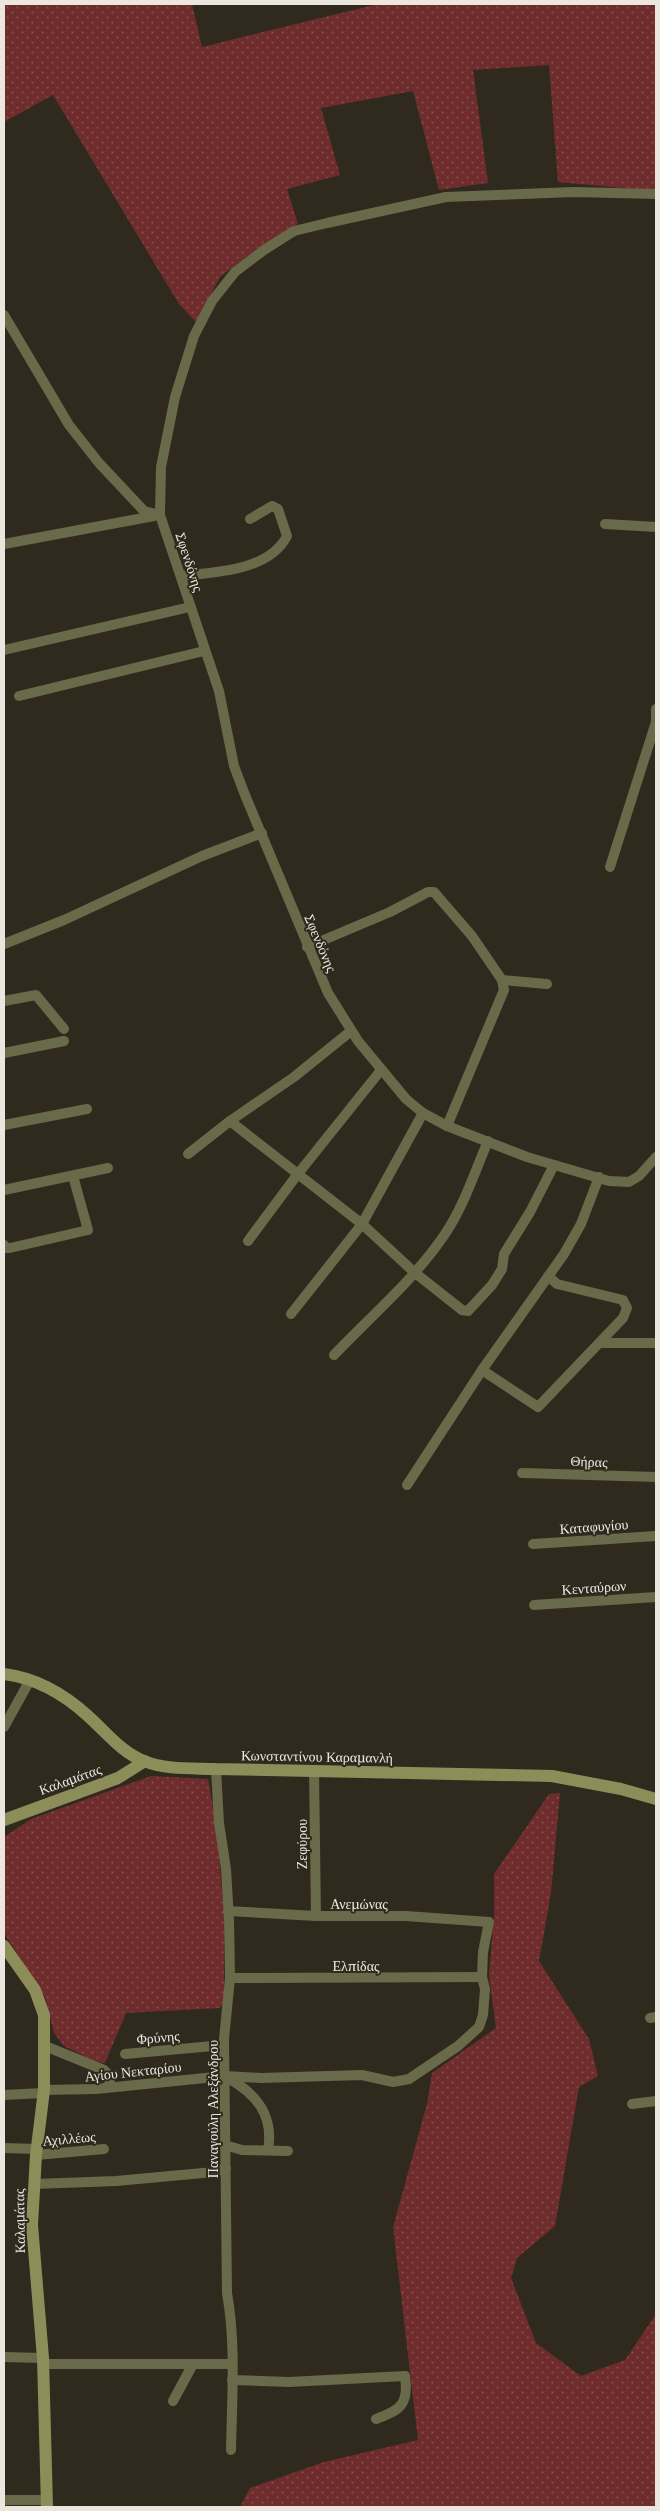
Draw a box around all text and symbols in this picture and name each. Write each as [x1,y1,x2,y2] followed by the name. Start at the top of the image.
[172,530,209,594] street label: Σφενδόνης
[300,911,342,975] street label: Σφενδόνης
[570,1451,608,1471] street label: Θήρας
[559,1514,629,1538] street label: Καταφυγίου
[561,1575,627,1599] street label: Κενταύρων
[241,1745,393,1767] street label: Κωνσταντίνου Καραμανλή
[36,1759,104,1799] street label: Καλαμάτας
[292,1819,311,1869] street label: Ζεφύρου
[330,1894,388,1913] street label: Ανεμώνας
[332,1956,380,1975] street label: Ελπίδας
[136,2026,181,2048] street label: Φρύνης
[203,2040,222,2178] street label: Παναγούλη Αλεξάνδρου
[84,2056,182,2086] street label: Αγίου Νεκταρίου
[42,2126,97,2150] street label: Αχιλλέως
[9,2188,29,2254] street label: Καλαμάτας

